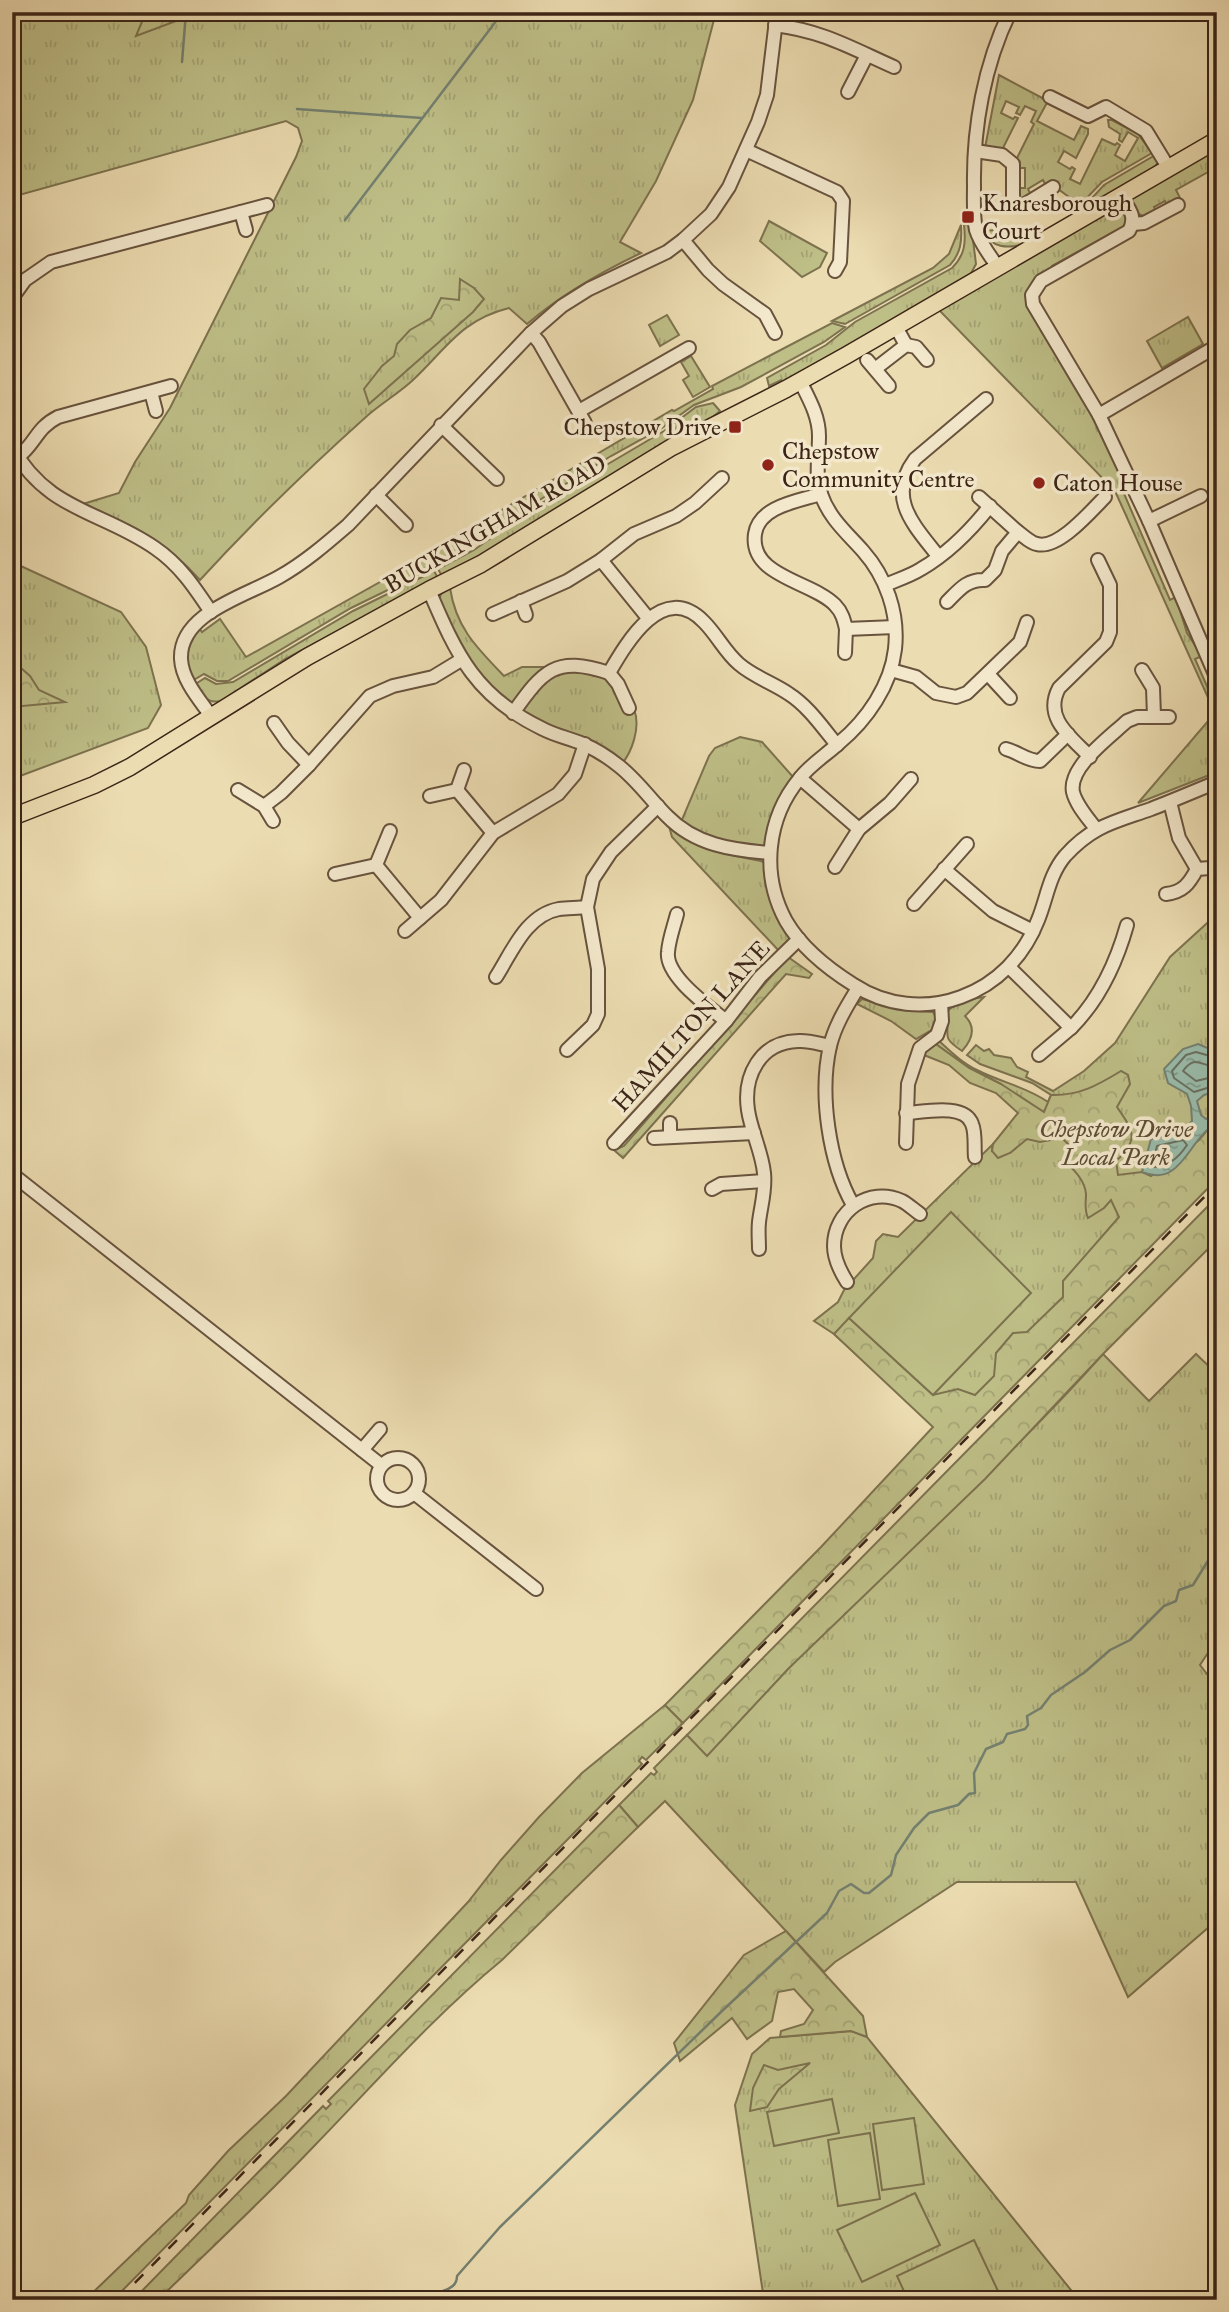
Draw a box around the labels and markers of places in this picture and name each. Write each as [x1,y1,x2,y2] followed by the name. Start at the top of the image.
[982,188,1132,246] place label: Knaresborough Court
[960,209,976,225] marker: Knaresborough Court
[564,412,721,442] place label: Chepstow Drive
[727,419,743,435] marker: Chepstow Drive
[782,436,974,494] place label: Chepstow Community Centre
[760,457,776,473] marker: Chepstow Community Centre
[1053,468,1183,498] place label: Caton House
[1031,475,1047,491] marker: Caton House

